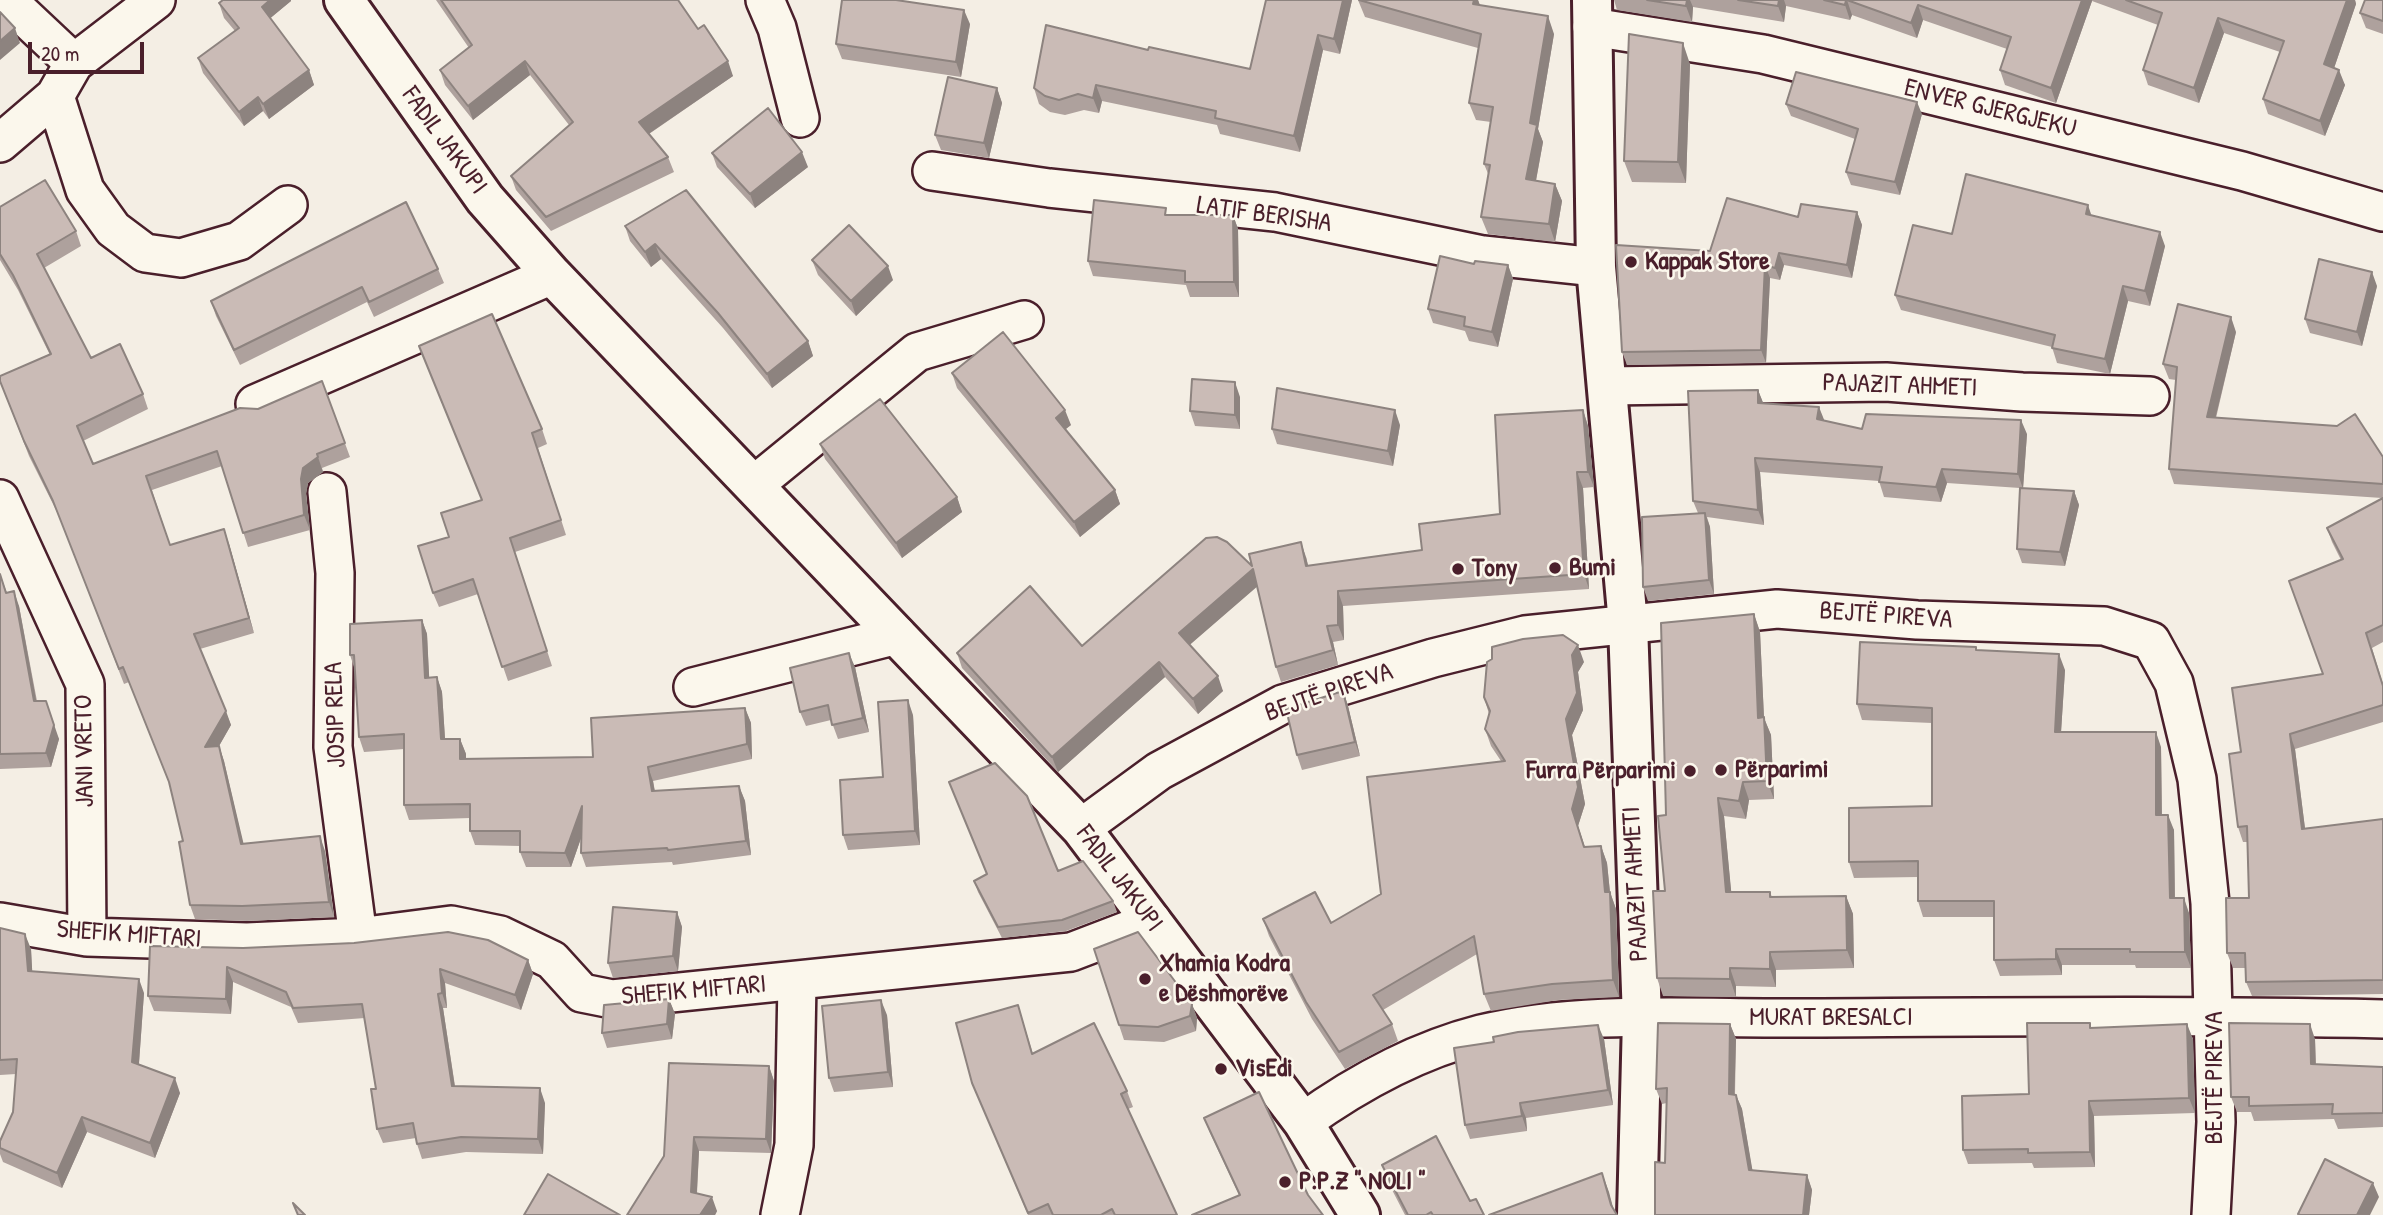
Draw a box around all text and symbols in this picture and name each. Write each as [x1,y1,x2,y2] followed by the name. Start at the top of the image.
[32,28,147,72] scale bar
[41,39,79,68] text: 20 m
[1901,73,2079,145] street label: ENVER GJERGJEKU
[395,81,493,201] street label: FADIL JAKUPI
[1195,190,1333,240] street label: LATIF BERISHA
[1645,246,1770,278] place label: Kappak Store
[1623,254,1639,270] marker: Kappak Store
[1822,368,1978,404] street label: PAJAZIT AHMETI
[1569,552,1616,584] place label: Bumi
[1472,553,1517,585] place label: Tony
[1547,560,1563,576] marker: Bumi
[1450,561,1466,577] marker: Tony
[1819,596,1953,636] street label: BEJTË PIREVA
[1261,657,1397,729] street label: BEJTË PIREVA
[319,661,353,769] street label: JOSIP RELA
[68,694,102,808] street label: JANI VRETO
[1735,754,1829,786] place label: Përparimi
[1526,755,1676,787] place label: Furra Përparimi
[1713,762,1729,778] marker: Përparimi
[1682,763,1698,779] marker: Furra Përparimi
[1616,806,1656,962] street label: PAJAZIT AHMETI
[1069,820,1169,938] street label: FADIL JAKUPI
[56,914,202,956] street label: SHEFIK MIFTARI
[1159,948,1290,1010] place label: Xhamia Kodra e Dëshmorëve
[620,969,768,1013] street label: SHEFIK MIFTARI
[1137,971,1153,987] marker: Xhamia Kodra e Dëshmorëve
[1749,1002,1913,1034] street label: MURAT BRESALCI
[2199,1011,2231,1145] street label: BEJTË PIREVA
[1235,1053,1293,1085] place label: VisEdi
[1213,1061,1229,1077] marker: VisEdi
[1299,1166,1426,1198] place label: P.P.Z " NOLI "
[1277,1174,1293,1190] marker: P.P.Z " NOLI "

